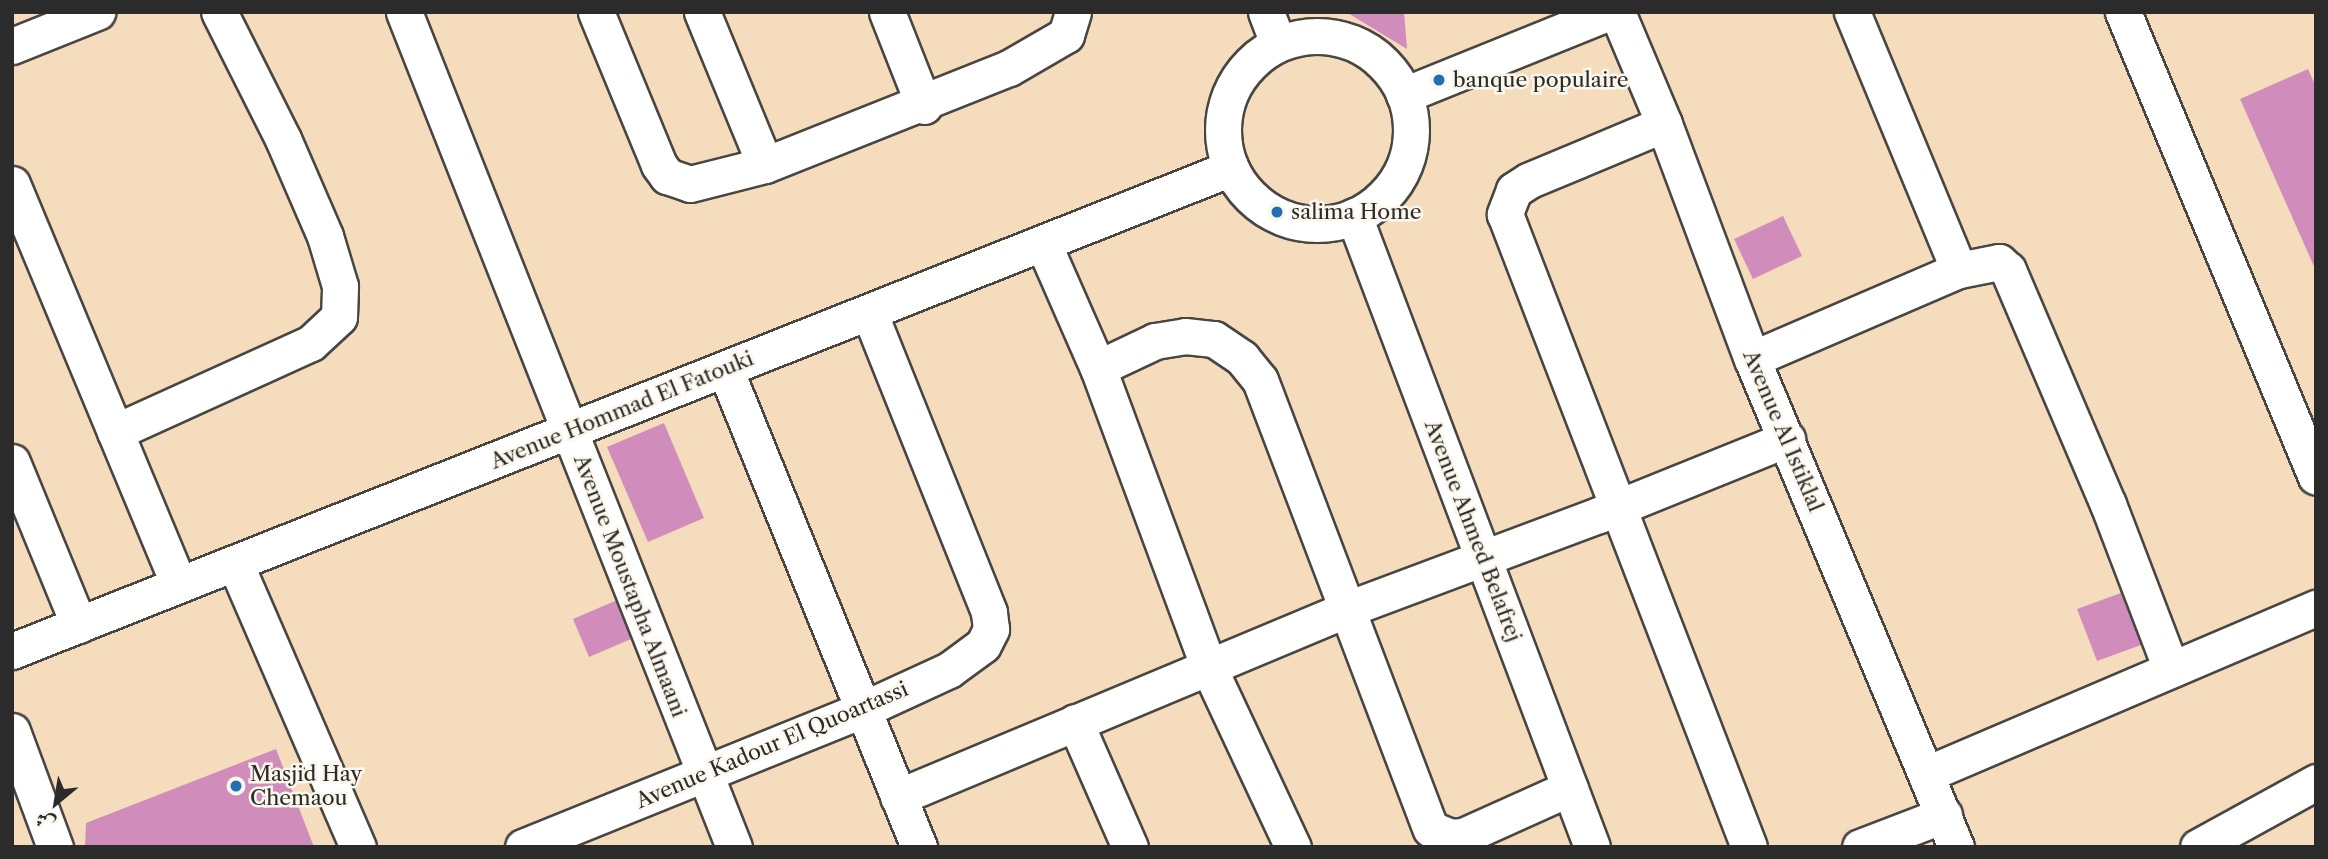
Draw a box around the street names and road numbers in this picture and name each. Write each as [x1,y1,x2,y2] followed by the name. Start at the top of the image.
[487,346,757,474] street label: Avenue Hommad El Fatouki
[1737,346,1829,516] street label: Avenue Al Istiklal
[1419,416,1527,646] street label: Avenue Ahmed Belafrej
[568,451,692,721] street label: Avenue Moustapha Almaani
[632,676,912,814] street label: Avenue Kadour El Quoartassi

